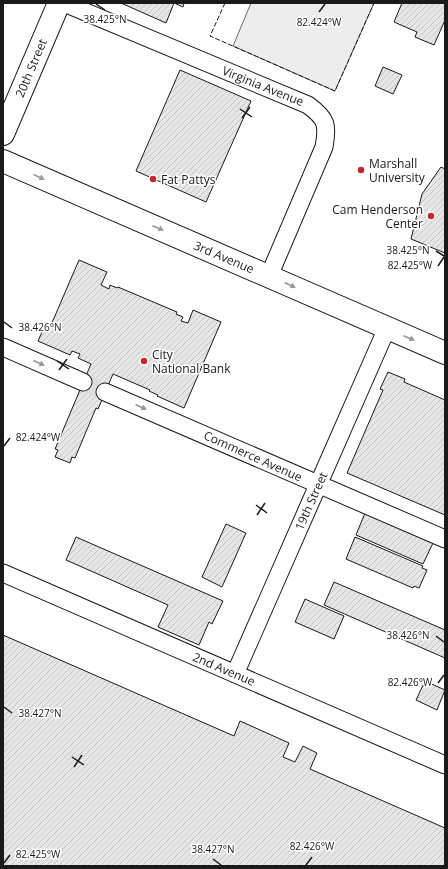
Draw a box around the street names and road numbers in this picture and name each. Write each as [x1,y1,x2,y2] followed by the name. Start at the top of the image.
[11,36,51,100] street label: 20th Street
[220,62,307,110] street label: Virginia Avenue
[191,237,257,277] street label: 3rd Avenue
[201,427,305,485] street label: Commerce Avenue
[291,469,331,533] street label: 19th Street
[190,648,258,690] street label: 2nd Avenue

